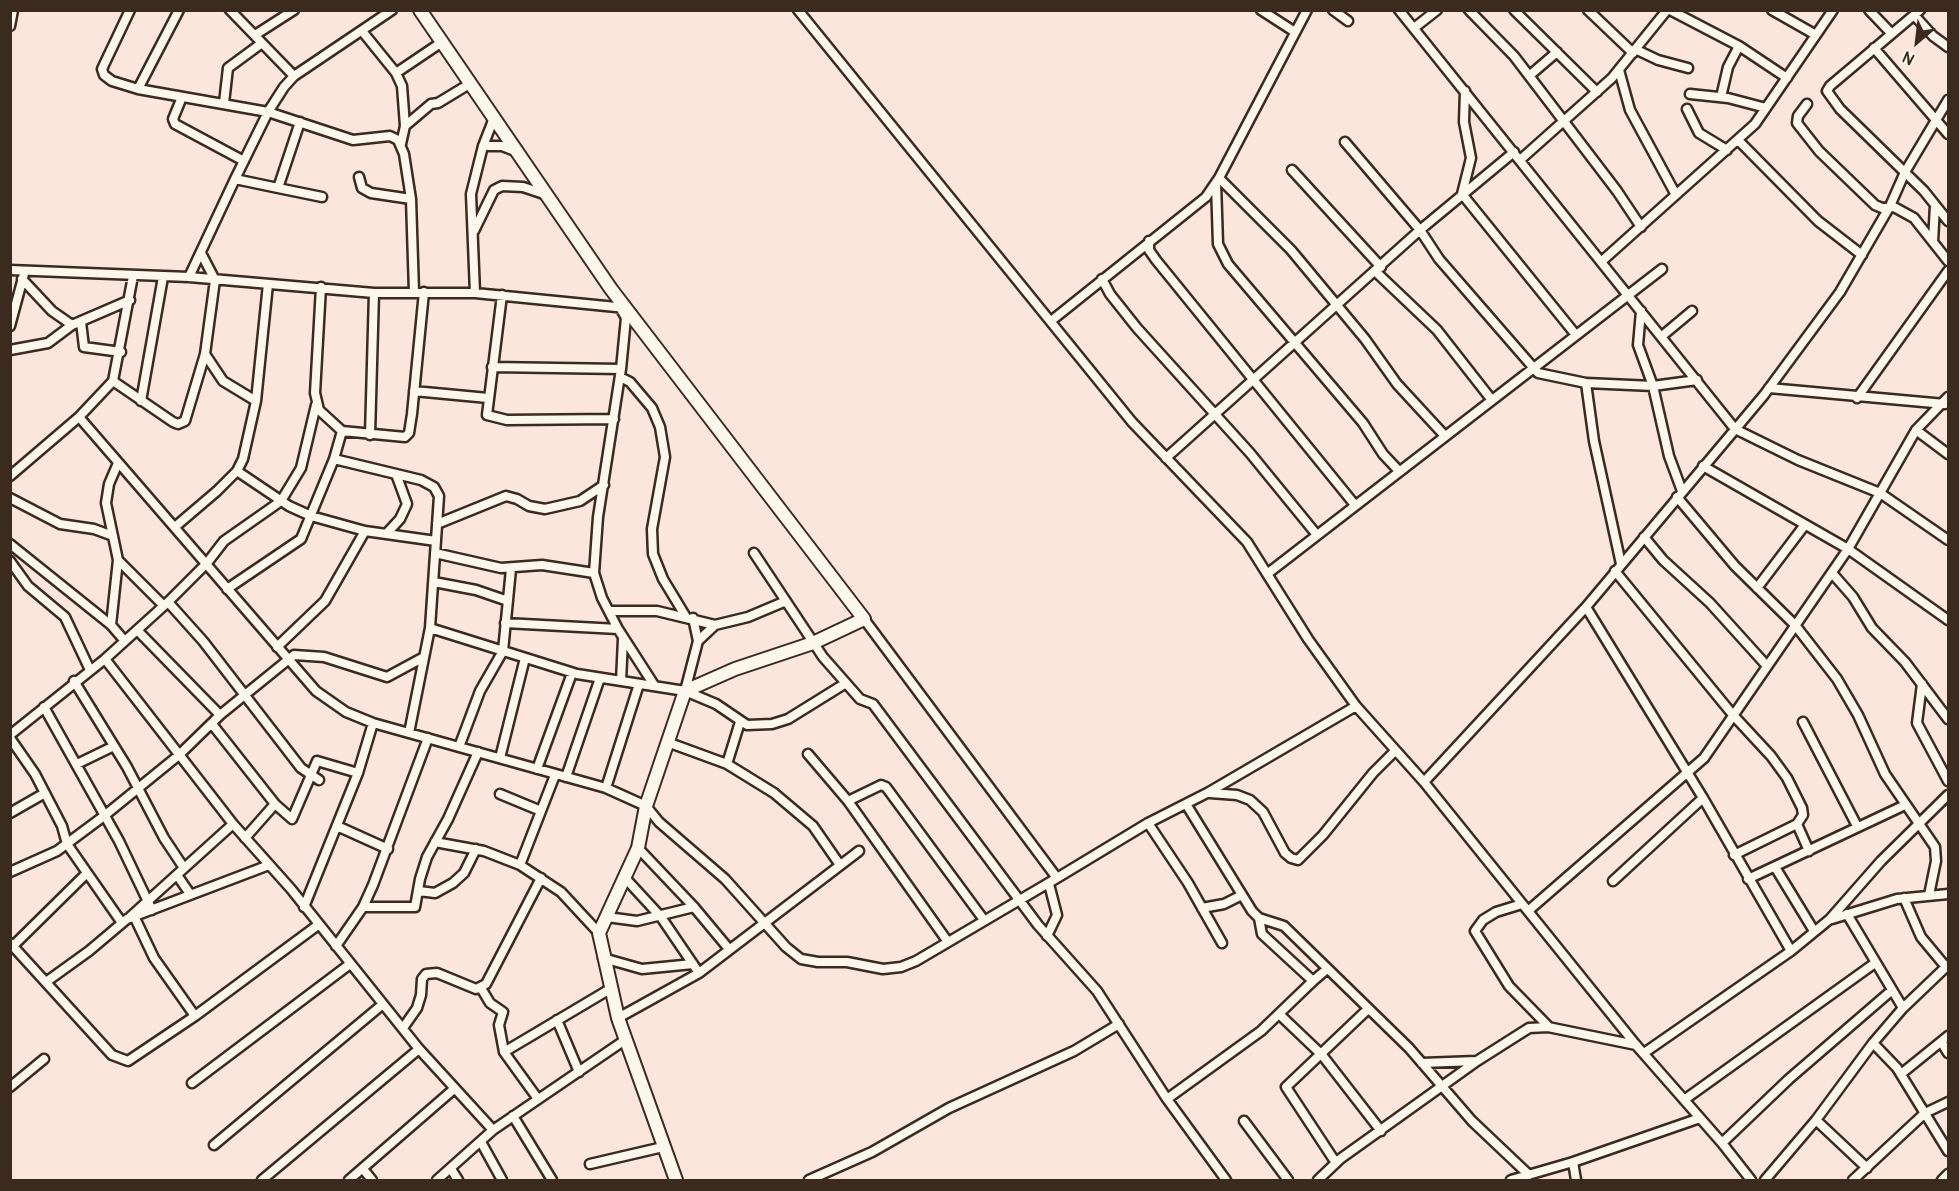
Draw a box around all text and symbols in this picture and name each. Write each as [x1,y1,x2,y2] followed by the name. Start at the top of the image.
[1887,12,1947,72] north arrow
[1899,47,1918,69] text: N

